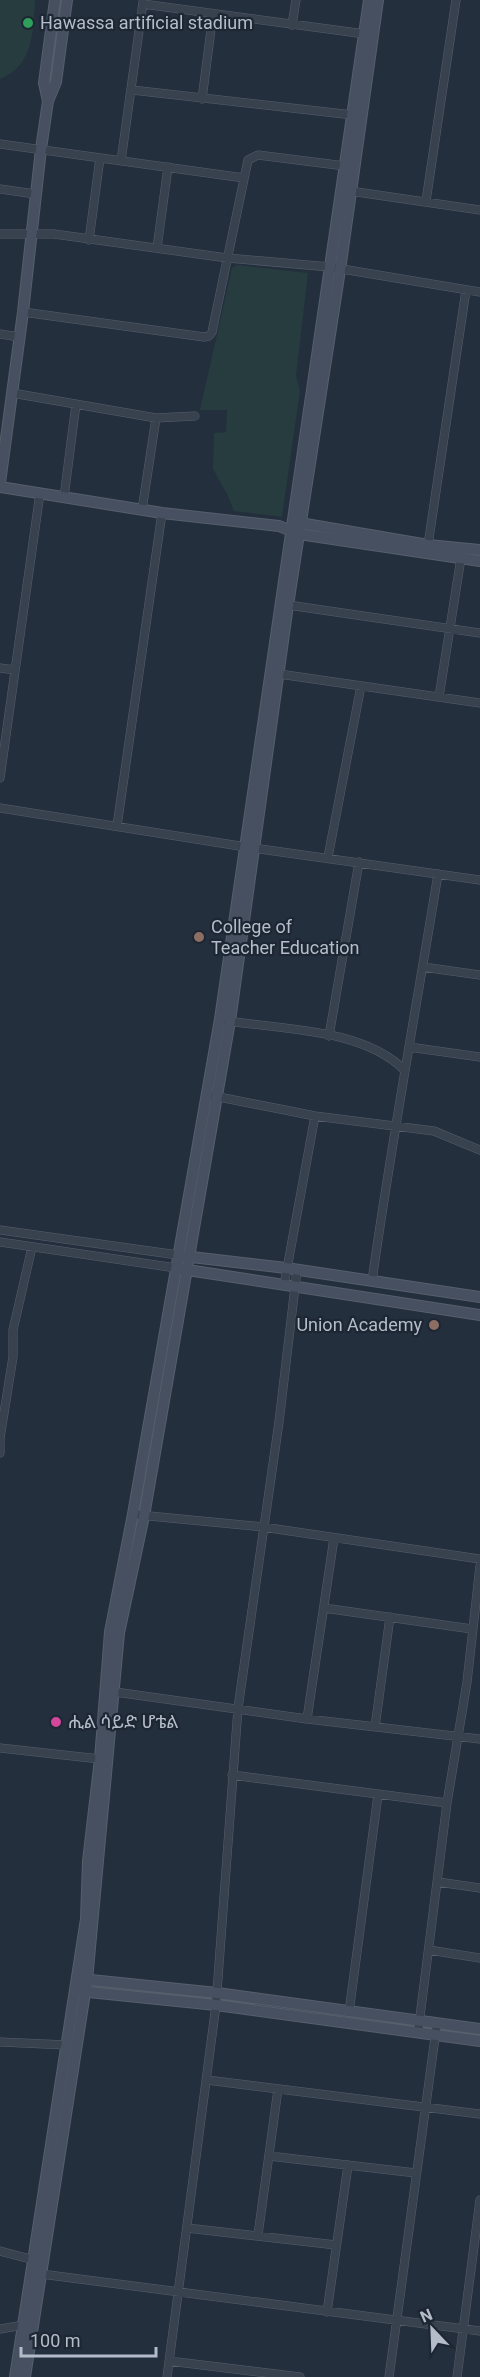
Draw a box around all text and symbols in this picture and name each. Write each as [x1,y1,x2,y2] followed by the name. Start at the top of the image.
[40,12,253,33] place label: Hawassa artificial stadium
[21,16,35,30] marker: Hawassa artificial stadium
[211,916,359,958] place label: College of Teacher Education
[192,930,206,944] marker: College of Teacher Education
[296,1314,422,1335] place label: Union Academy
[427,1318,441,1332] marker: Union Academy
[68,1711,179,1732] place label: ሒል ሳይድ ሆቴል
[49,1715,63,1729] marker: ሒል ሳይድ ሆቴል
[402,2299,462,2359] north arrow
[417,2305,435,2327] text: N
[21,2320,156,2358] scale bar
[30,2330,81,2351] text: 100 m

